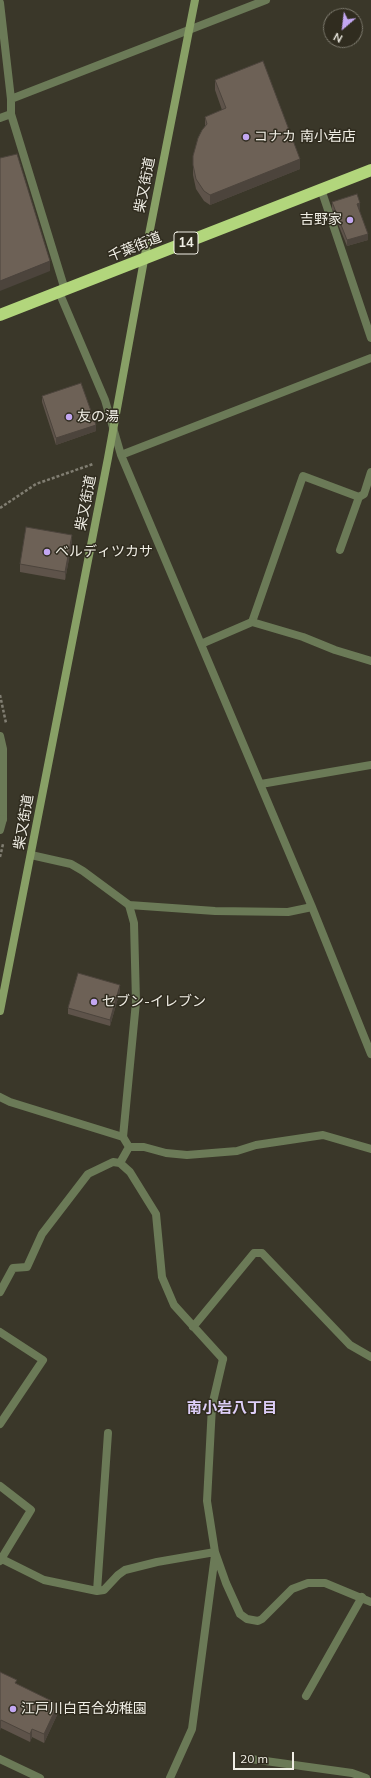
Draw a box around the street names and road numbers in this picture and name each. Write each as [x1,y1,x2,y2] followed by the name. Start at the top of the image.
[131,156,159,214] street label: 柴又街道
[106,229,164,265] street label: 千葉街道
[174,232,198,254] road number: 14
[72,474,100,532] street label: 柴又街道
[11,793,37,851] street label: 柴又街道

